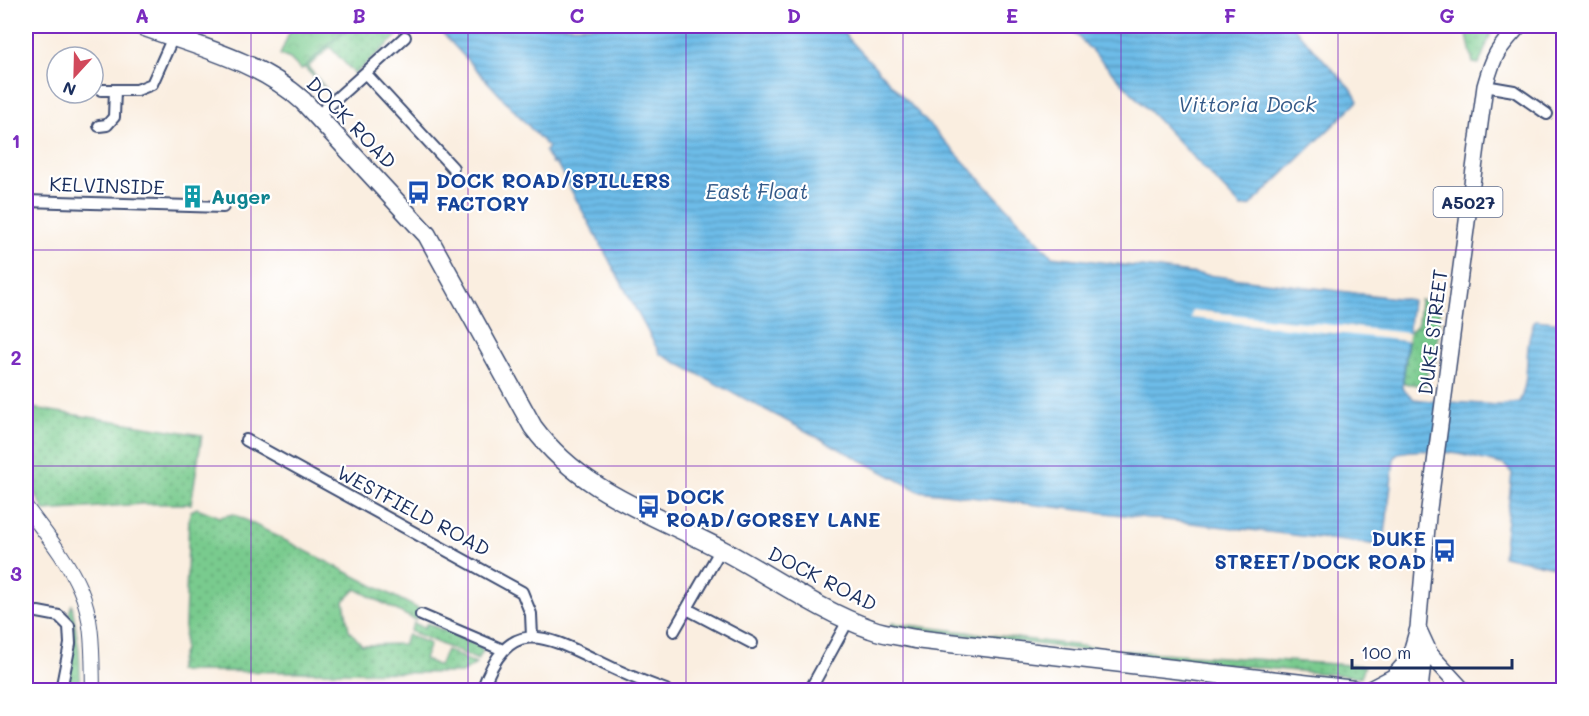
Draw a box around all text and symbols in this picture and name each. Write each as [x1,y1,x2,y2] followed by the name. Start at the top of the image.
[135,2,149,28] text: A
[352,2,366,28] text: B
[570,2,585,28] text: C
[787,2,801,28] text: D
[1006,2,1018,28] text: E
[1224,2,1237,28] text: F
[1439,2,1455,28] text: G
[45,45,105,105] north arrow
[301,70,403,174] street label: DOCK ROAD
[60,77,79,101] text: N
[1178,90,1317,117] water label: Vittoria Dock
[12,127,20,153] text: 1
[436,167,671,216] place label: DOCK ROAD/SPILLERS FACTORY
[49,170,165,200] street label: KELVINSIDE
[705,177,809,204] water label: East Float
[405,179,431,205] bus stop icon: DOCK ROAD/SPILLERS FACTORY
[180,183,206,209] building icon: Auger
[211,183,271,209] place label: Auger
[1434,187,1502,217] road number: A5027
[1411,268,1453,396] street label: DUKE STREET
[10,344,22,370] text: 2
[333,459,495,561] street label: WESTFIELD ROAD
[666,483,881,532] place label: DOCK ROAD/GORSEY LANE
[635,494,661,520] bus stop icon: DOCK ROAD/GORSEY LANE
[1215,525,1426,574] place label: DUKE STREET/DOCK ROAD
[1431,537,1457,563] bus stop icon: DUKE STREET/DOCK ROAD
[764,539,882,617] street label: DOCK ROAD
[10,560,22,586] text: 3
[1352,632,1512,670] scale bar
[1361,640,1411,664] text: 100 m

